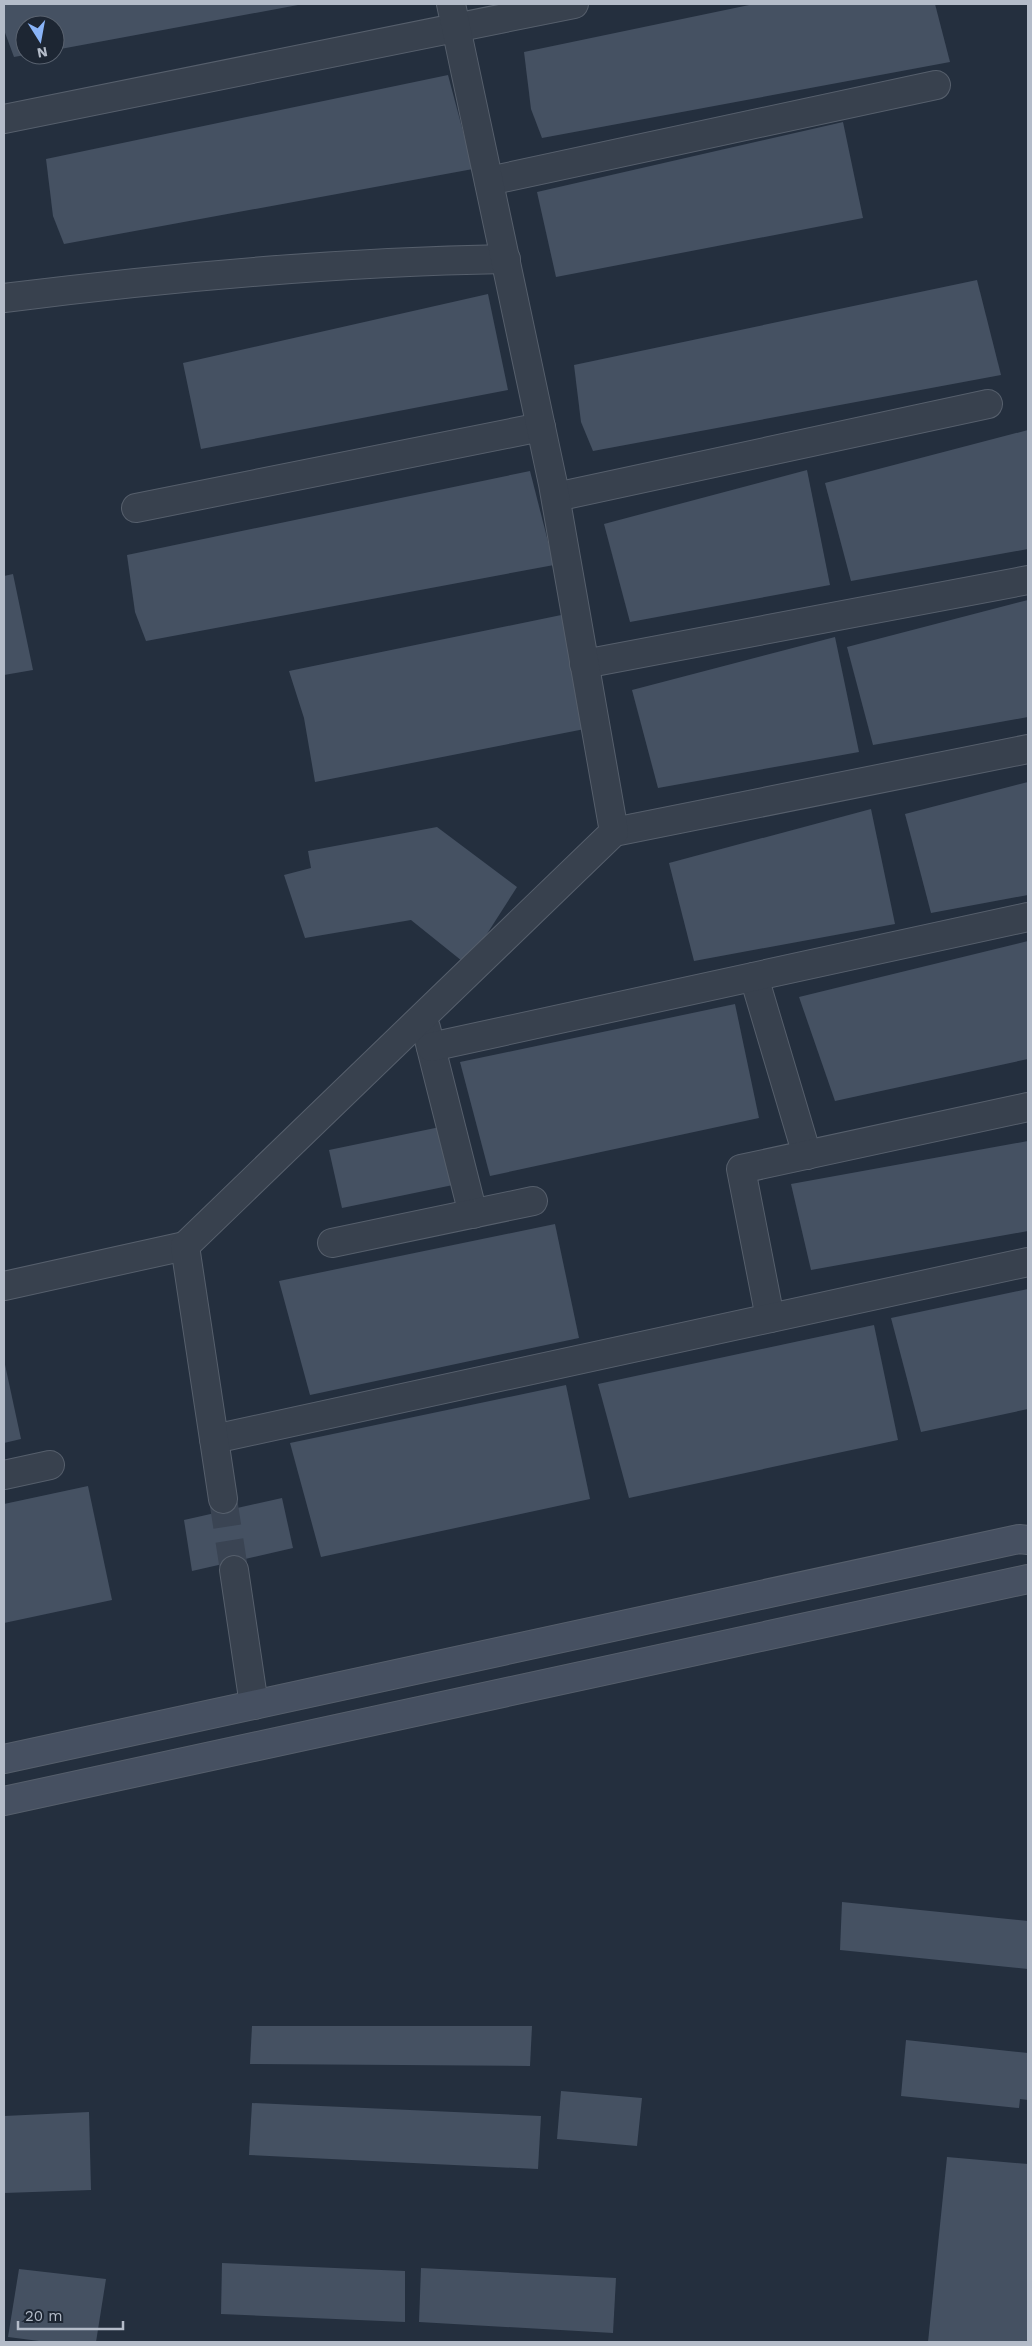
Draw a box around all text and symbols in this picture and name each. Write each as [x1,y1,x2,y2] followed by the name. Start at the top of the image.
[15,15,65,65] north arrow
[36,44,49,62] text: N
[18,2298,122,2330] scale bar
[25,2307,63,2325] text: 20 m

